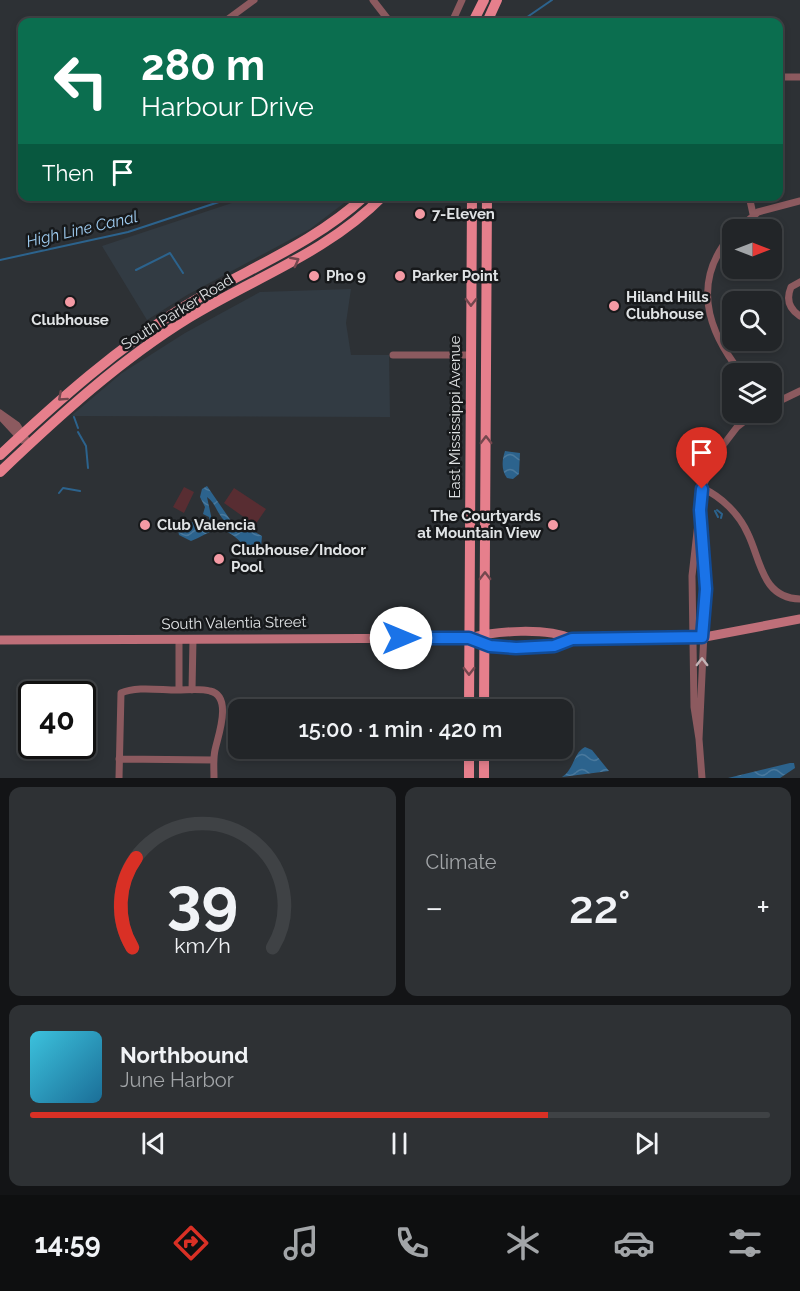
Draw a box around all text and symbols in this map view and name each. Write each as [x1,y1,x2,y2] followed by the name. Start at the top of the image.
[141,41,265,90] text: 280 m
[42,42,120,120] icon: left
[141,91,314,122] text: Harbour Drive
[106,156,139,189] icon: arrive
[42,160,94,186] text: Then
[432,205,495,223] place label: 7-Eleven
[24,207,140,251] water label: High Line Canal
[413,207,427,221] marker: 7-Eleven
[722,219,782,279] north arrow
[722,219,782,423] map controls
[289,257,300,268] one-way arrow
[326,267,366,285] place label: Pho 9
[412,267,499,285] place label: Parker Point
[307,269,321,283] marker: Pho 9
[393,269,407,283] marker: Parker Point
[118,270,236,354] street label: South Parker Road
[626,288,709,323] place label: Hiland Hills Clubhouse
[722,291,782,351] button: search
[63,295,77,309] marker: Clubhouse
[464,297,477,306] one-way arrow
[607,299,621,313] marker: Hiland Hills Clubhouse
[31,311,109,329] place label: Clubhouse
[446,335,464,499] street label: East Mississippi Avenue
[722,363,782,423] button: layers
[58,390,69,401] one-way arrow
[676,427,727,489] pin
[480,435,492,444] one-way arrow
[685,436,718,469] icon: arrive
[417,507,541,542] place label: The Courtyards at Mountain View
[157,516,256,534] place label: Club Valencia
[138,518,152,532] marker: Club Valencia
[546,518,560,532] marker: The Courtyards at Mountain View
[231,541,366,576] place label: Clubhouse/Indoor Pool
[212,552,226,566] marker: Clubhouse/Indoor Pool
[479,571,491,580] one-way arrow
[369,606,433,670] position arrow
[161,613,307,633] street label: South Valentia Street
[696,658,708,667] one-way arrow
[463,667,475,676] one-way arrow
[18,681,96,759] speed limit sign: 40
[299,716,503,742] text: 15:00 · 1 min · 420 m
[426,850,497,874] text: Climate
[166,863,238,937] text: 39
[569,881,631,934] text: 22°
[426,888,443,927] text: −
[756,888,770,927] text: +
[174,934,231,959] text: km/h
[120,1042,249,1068] text: Northbound
[120,1068,234,1092] text: June Harbor
[137,1127,170,1160] icon: previous
[383,1127,416,1160] icon: pause
[630,1127,663,1160] icon: next
[170,1222,212,1264] icon: directions
[280,1222,322,1264] icon: music
[391,1222,433,1264] icon: phone
[502,1222,544,1264] icon: climate
[613,1222,655,1264] icon: car
[724,1222,766,1264] icon: filters
[34,1228,101,1259] text: 14:59

